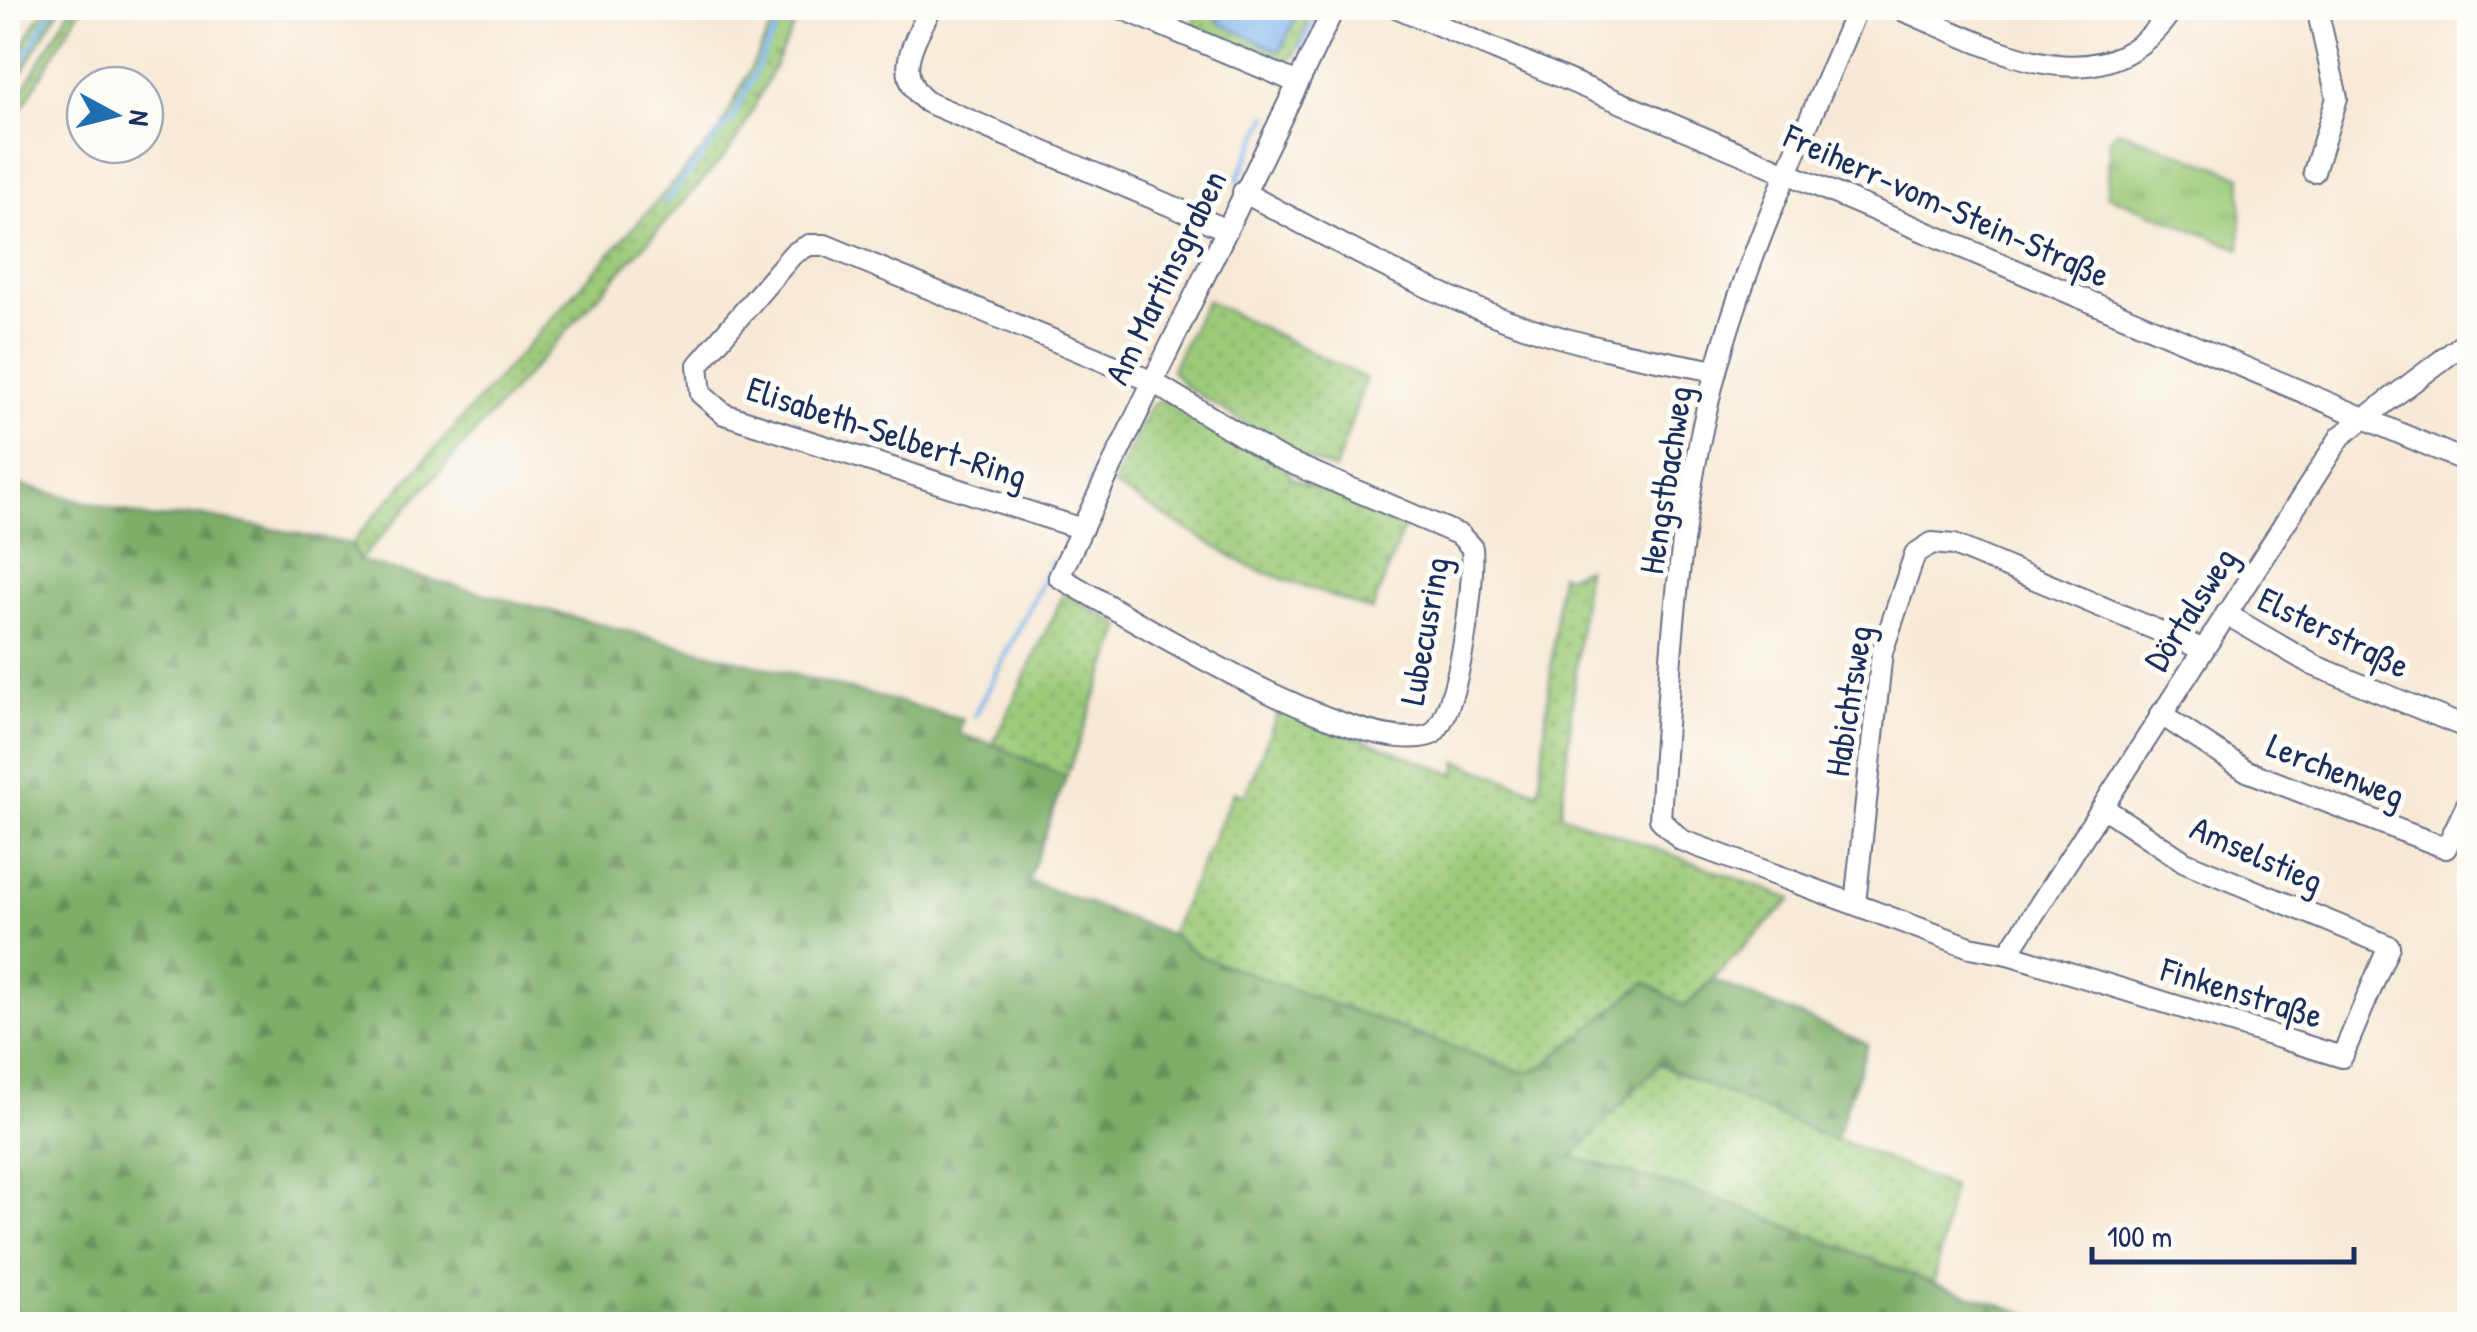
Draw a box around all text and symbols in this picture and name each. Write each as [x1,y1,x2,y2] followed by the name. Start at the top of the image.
[65,65,165,165] north arrow
[120,108,160,128] text: N
[1776,112,2117,298] street label: Freiherr-vom-Stein-Straße
[1093,162,1237,392] street label: Am Martinsgraben
[741,365,1033,499] street label: Elisabeth-Selbert-Ring
[1627,383,1703,577] street label: Hengstbachweg
[2133,538,2247,680] street label: Dörtalsweg
[1388,553,1460,709] street label: Lubecusring
[2251,575,2418,689] street label: Elsterstraße
[1813,622,1883,780] street label: Habichtsweg
[2260,721,2412,819] street label: Lerchenweg
[2183,804,2331,904] street label: Amselstieg
[2155,945,2328,1039] street label: Finkenstraße
[2092,1202,2354,1264] scale bar
[2107,1216,2172,1256] text: 100 m

